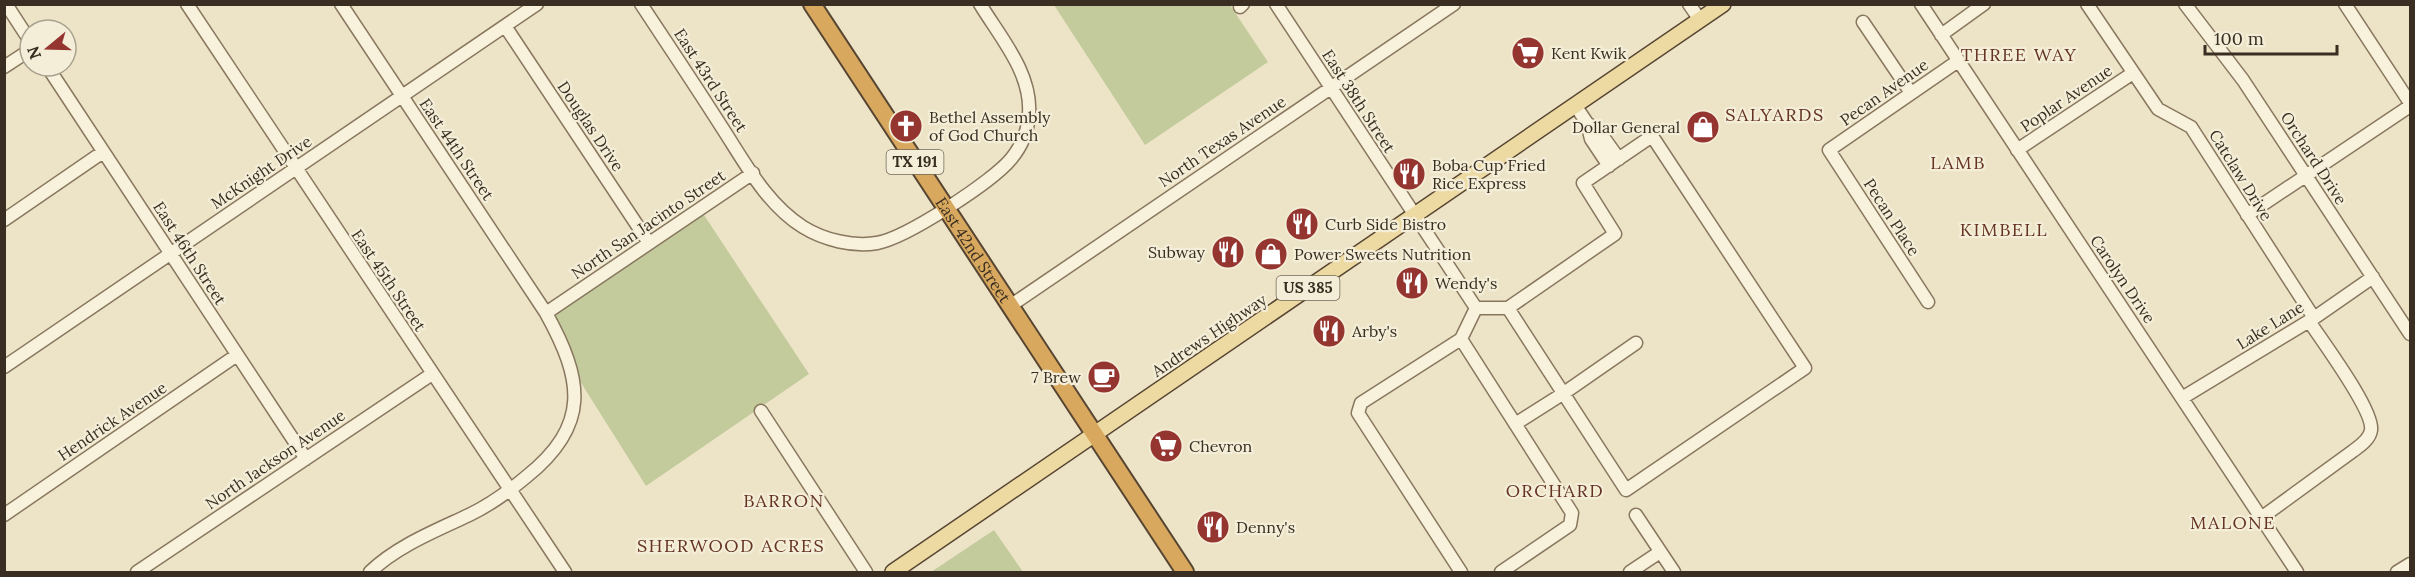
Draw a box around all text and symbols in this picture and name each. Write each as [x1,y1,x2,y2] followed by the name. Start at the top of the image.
[18,18,78,78] north arrow
[2205,18,2337,56] scale bar
[670,24,752,136] street label: East 43rd Street
[2214,27,2264,50] text: 100 m
[1510,35,1546,71] supermarket icon: Kent Kwik
[1551,43,1627,63] place label: Kent Kwik
[1961,43,2077,66] district label: THREE WAY
[22,44,45,62] text: N
[1318,46,1400,157] street label: East 38th Street
[1836,54,1932,130] street label: Pecan Avenue
[2016,60,2116,136] street label: Poplar Avenue
[554,77,629,175] street label: Douglas Drive
[1155,91,1290,191] street label: North Texas Avenue
[416,94,499,204] street label: East 44th Street
[1725,103,1825,126] district label: SALYARDS
[929,107,1051,145] place label: Bethel Assembly of God Church
[888,108,924,144] church icon: Bethel Assembly of God Church
[2277,108,2352,208] street label: Orchard Drive
[1685,109,1721,145] shop icon: Dollar General
[1572,117,1680,137] place label: Dollar General
[2205,126,2277,224] street label: Catclaw Drive
[207,131,315,213] street label: McKnight Drive
[886,150,944,174] road number: TX 191
[1930,151,1986,174] district label: LAMB
[1432,155,1546,193] place label: Boba Cup Fried Rice Express
[1391,156,1427,192] restaurant icon: Boba Cup Fried Rice Express
[567,165,729,283] street label: North San Jacinto Street
[1860,175,1925,260] street label: Pecan Place
[931,193,1016,307] street label: East 42nd Street
[149,198,231,309] street label: East 46th Street
[1284,206,1320,242] restaurant icon: Curb Side Bistro
[1325,214,1446,234] place label: Curb Side Bistro
[1960,218,2048,241] district label: KIMBELL
[348,225,431,335] street label: East 45th Street
[2086,231,2160,327] street label: Carolyn Drive
[1210,234,1246,270] restaurant icon: Subway
[1253,236,1289,272] shop icon: Power Sweets Nutrition
[1148,242,1206,262] place label: Subway
[1294,244,1471,264] place label: Power Sweets Nutrition
[1394,265,1430,301] restaurant icon: Wendy's
[1435,273,1497,293] place label: Wendy's
[1276,276,1340,300] road number: US 385
[1147,289,1271,381] street label: Andrews Highway
[2233,296,2308,353] street label: Lake Lane
[1311,313,1347,349] restaurant icon: Arby's
[1351,321,1397,341] place label: Arby's
[1086,359,1122,395] cafe icon: 7 Brew
[1031,367,1081,387] place label: 7 Brew
[54,377,171,465] street label: Hendrick Avenue
[201,405,349,513] street label: North Jackson Avenue
[1148,428,1184,464] supermarket icon: Chevron
[1189,436,1253,456] place label: Chevron
[1506,479,1604,502] district label: ORCHARD
[743,489,825,512] district label: BARRON
[1195,509,1231,545] restaurant icon: Denny's
[2190,511,2276,534] district label: MALONE
[1236,517,1295,537] place label: Denny's
[637,534,825,557] district label: SHERWOOD ACRES

